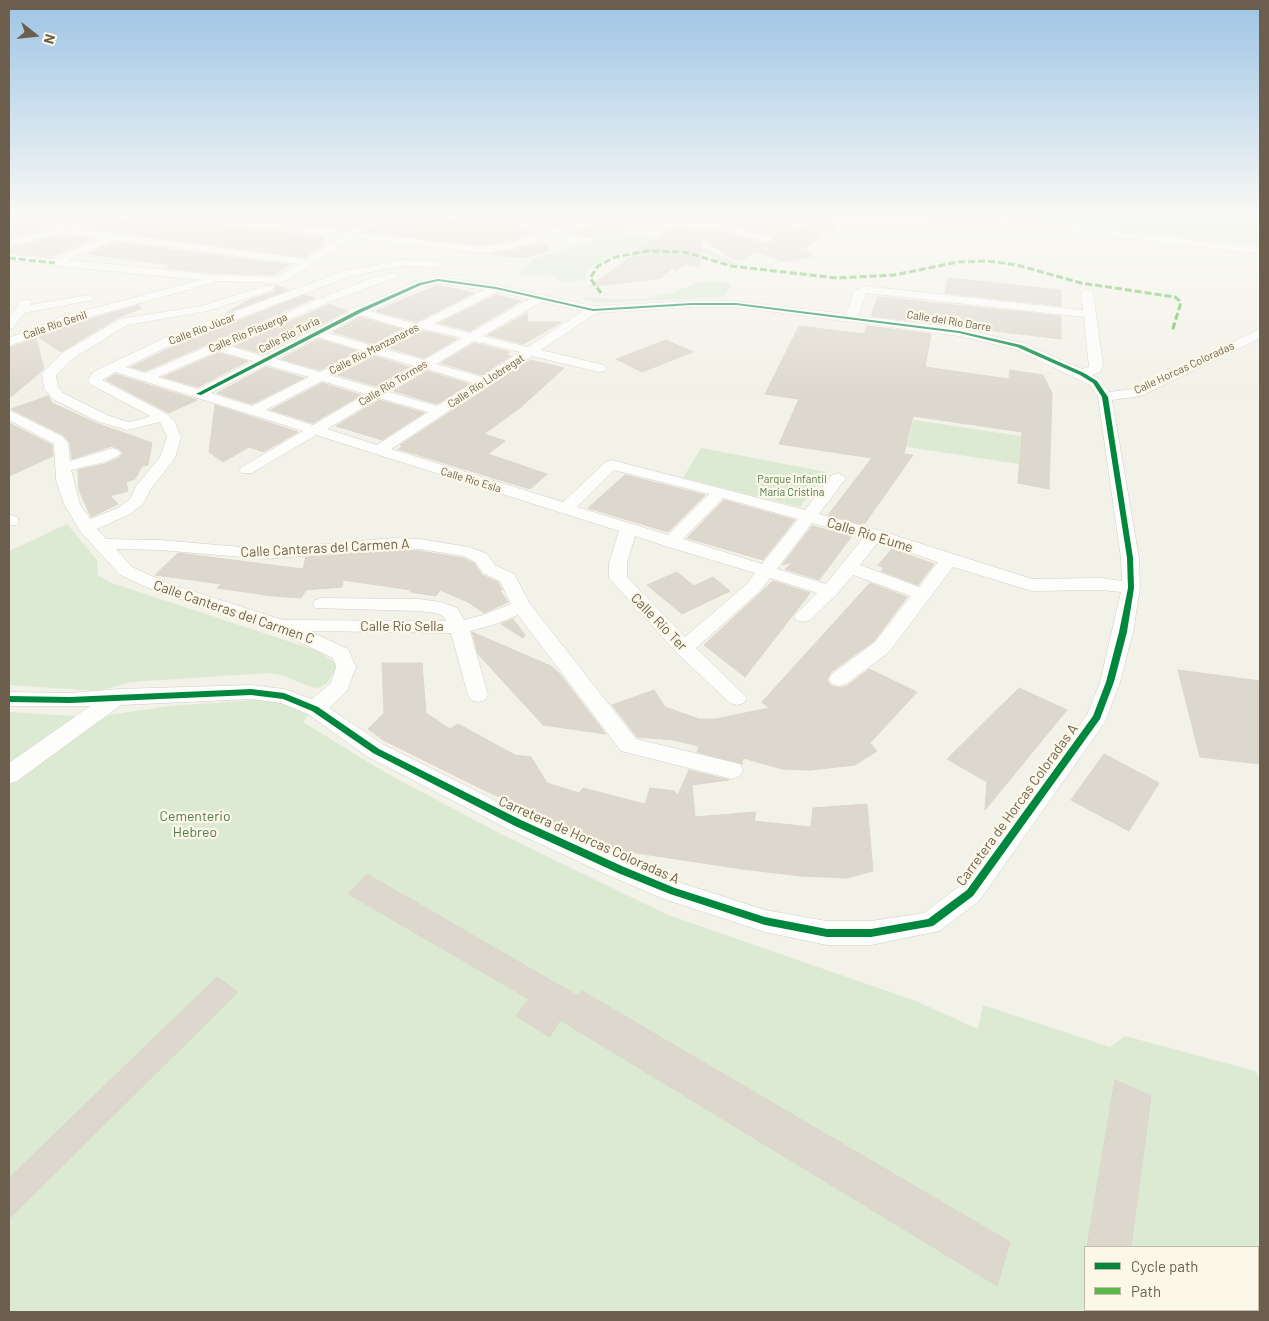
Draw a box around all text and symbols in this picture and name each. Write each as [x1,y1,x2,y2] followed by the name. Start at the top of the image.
[10,10,60,60] north arrow
[40,32,59,46] text: N
[21,308,89,342] street label: Calle Río Genil
[906,308,992,334] street label: Calle del Río Darre
[167,310,237,348] street label: Calle Río Júcar
[207,310,289,356] street label: Calle Río Pisuerga
[256,314,322,356] street label: Calle Río Turia
[327,321,421,377] street label: Calle Río Manzanares
[1132,339,1236,397] street label: Calle Horcas Coloradas
[445,351,527,411] street label: Calle Río Llobregat
[356,357,430,409] street label: Calle Río Tormes
[439,465,503,495] street label: Calle Río Esla
[757,472,827,498] park label: Parque Infantil María Cristina
[825,514,915,556] street label: Calle Río Eume
[240,535,410,561] street label: Calle Canteras del Carmen A
[151,577,317,647] street label: Calle Canteras del Carmen C
[627,590,691,654] street label: Calle Río Ter
[360,618,444,634] street label: Calle Río Sella
[953,721,1081,889] street label: Carretera de Horcas Coloradas A
[496,792,682,888] street label: Carretera de Horcas Coloradas A
[159,808,231,840] park label: Cementerio Hebreo
[1084,1246,1259,1311] legend
[1131,1257,1198,1275] text: Cycle path
[1131,1282,1161,1300] text: Path

